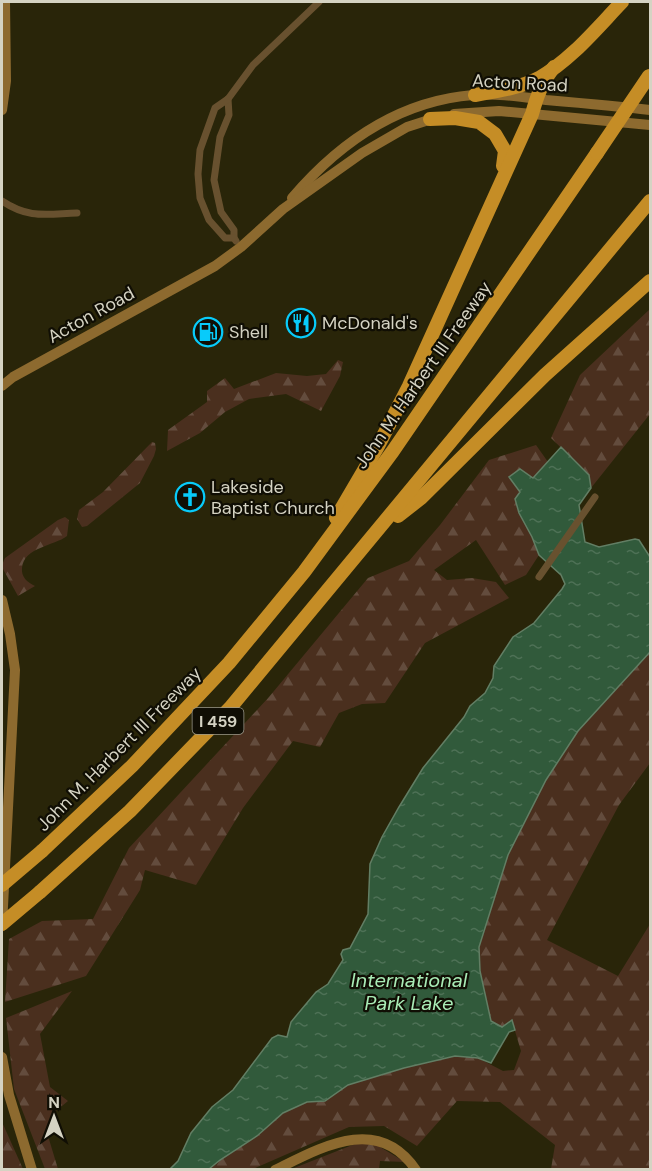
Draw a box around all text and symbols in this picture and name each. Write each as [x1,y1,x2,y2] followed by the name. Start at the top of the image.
[471,69,569,97] street label: Acton Road
[349,276,497,474] street label: John M. Harbert III Freeway
[43,281,139,349] street label: Acton Road
[285,307,317,339] restaurant icon: McDonald's
[322,311,418,335] place label: McDonald's
[192,316,224,348] fuel station icon: Shell
[229,320,268,344] place label: Shell
[211,475,335,520] place label: Lakeside Baptist Church
[174,481,206,513] church icon: Lakeside Baptist Church
[31,661,207,837] street label: John M. Harbert III Freeway
[192,708,244,734] road number: I 459
[351,967,468,1016] water label: International Park Lake
[24,1087,84,1147] north arrow
[48,1092,60,1113] text: N

